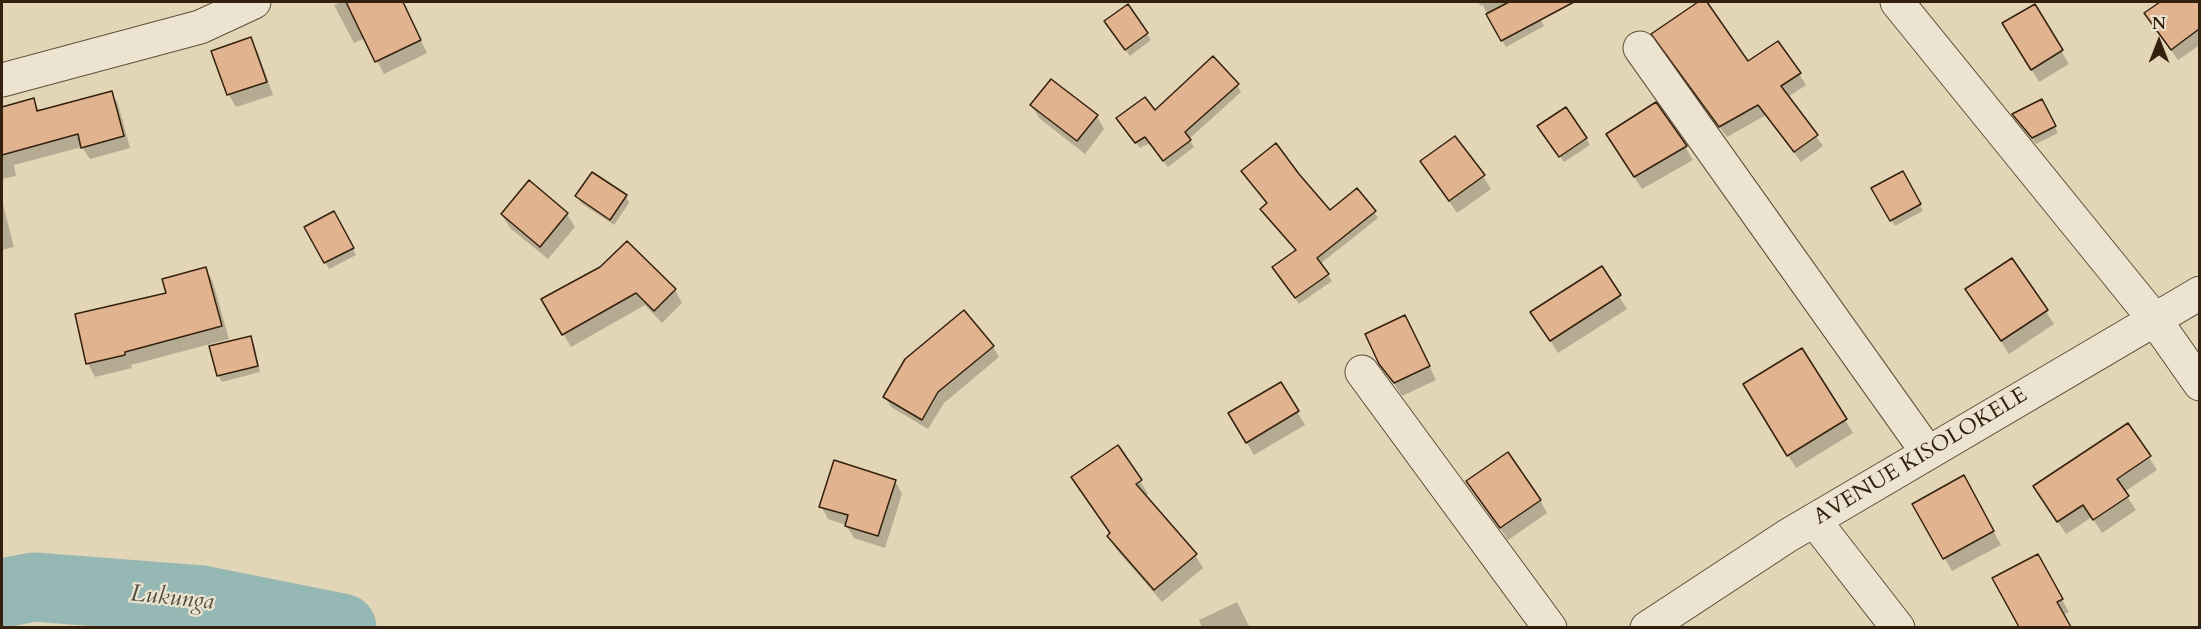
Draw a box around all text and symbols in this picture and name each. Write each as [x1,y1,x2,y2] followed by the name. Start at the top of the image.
[2129,12,2189,72] north arrow
[2152,13,2166,35] text: N
[1809,383,2033,531] street label: AVENUE KISOLOKELE
[129,580,215,618] water label: Lukunga

